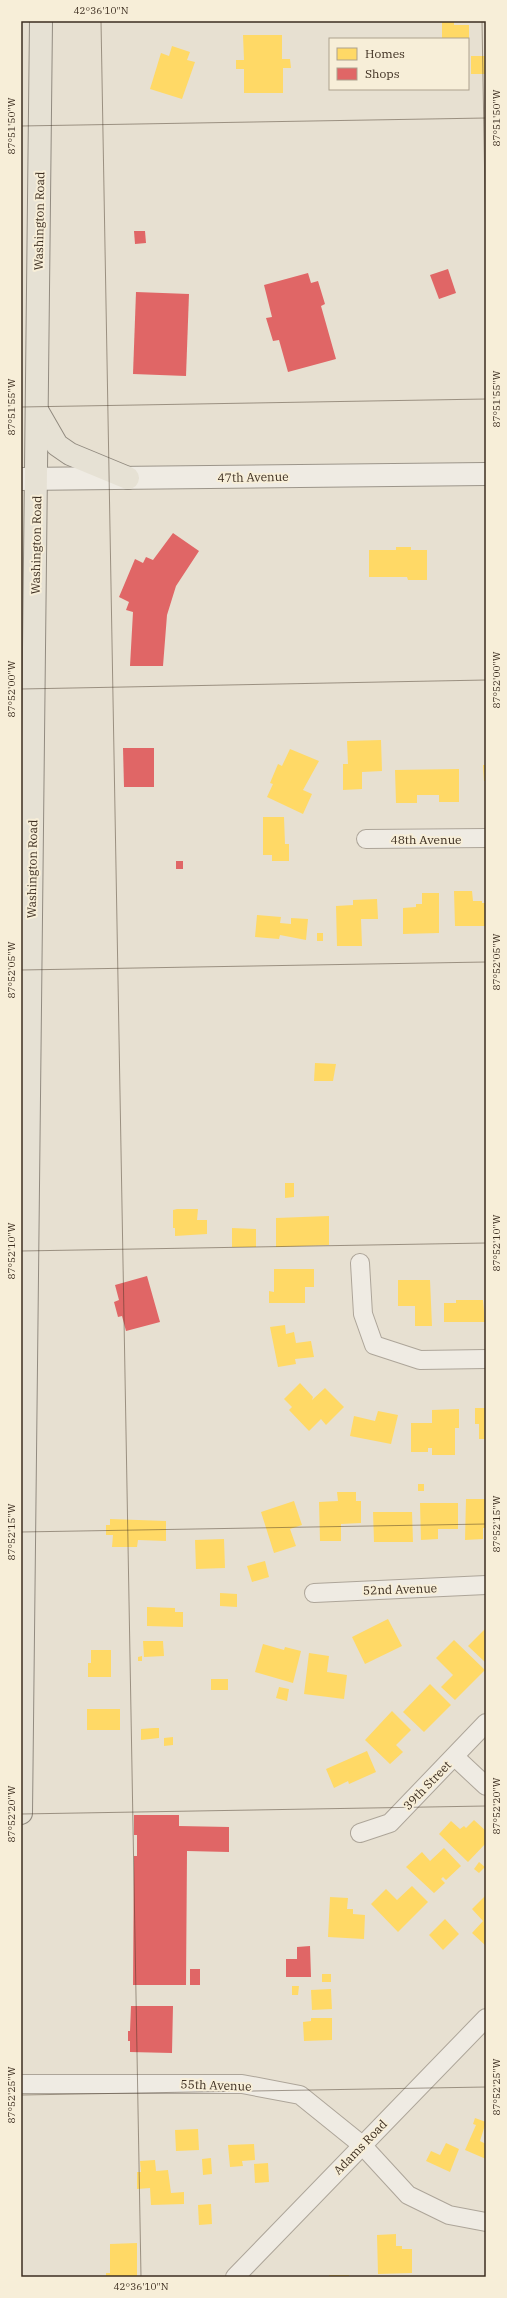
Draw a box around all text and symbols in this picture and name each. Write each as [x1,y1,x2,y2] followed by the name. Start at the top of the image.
[74,4,129,17] text: 42°36'10"N
[329,38,469,90] legend
[365,46,405,61] text: Homes
[365,66,400,81] text: Shops
[490,89,503,147] text: 87°51'50"W
[5,97,18,155] text: 87°51'50"W
[31,171,47,271] street label: Washington Road
[490,370,503,428] text: 87°51'55"W
[5,378,18,436] text: 87°51'55"W
[217,469,289,485] street label: 47th Avenue
[28,495,44,595] street label: Washington Road
[490,651,503,709] text: 87°52'00"W
[5,660,18,718] text: 87°52'00"W
[24,819,40,919] street label: Washington Road
[390,832,462,847] street label: 48th Avenue
[490,933,503,991] text: 87°52'05"W
[5,941,18,999] text: 87°52'05"W
[490,1214,503,1272] text: 87°52'10"W
[5,1222,18,1280] text: 87°52'10"W
[490,1495,503,1553] text: 87°52'15"W
[5,1503,18,1561] text: 87°52'15"W
[363,1580,437,1598] street label: 52nd Avenue
[400,1757,454,1813] street label: 39th Street
[490,1777,503,1835] text: 87°52'20"W
[5,1785,18,1843] text: 87°52'20"W
[490,2058,503,2116] text: 87°52'25"W
[5,2066,18,2124] text: 87°52'25"W
[180,2076,252,2094] street label: 55th Avenue
[330,2116,390,2178] street label: Adams Road
[114,2280,169,2293] text: 42°36'10"N

